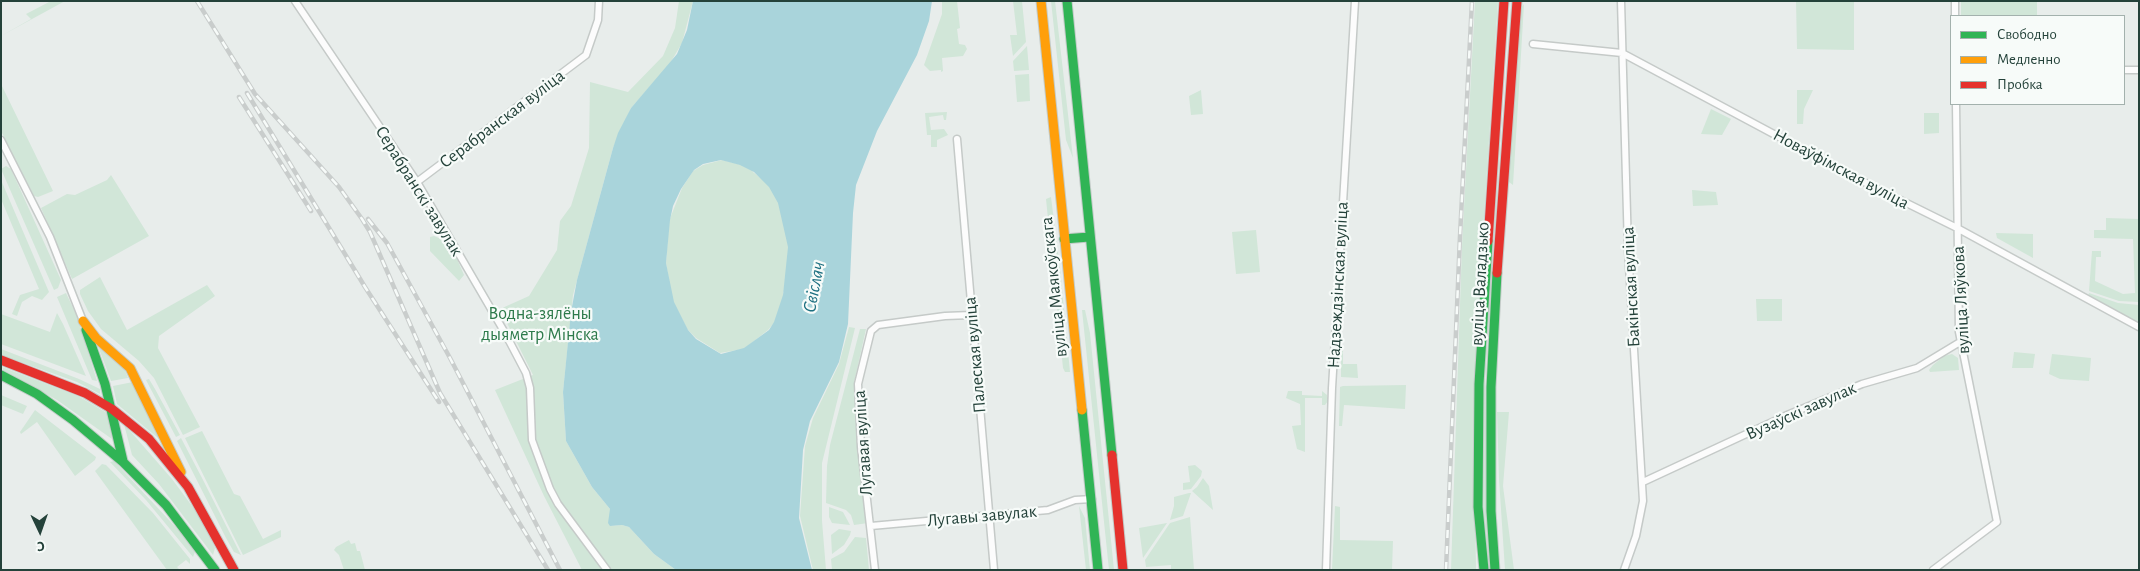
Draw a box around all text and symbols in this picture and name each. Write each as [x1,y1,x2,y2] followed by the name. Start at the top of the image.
[1950,15,2125,105] legend
[1997,27,2057,42] text: Свободно
[1997,52,2061,67] text: Медленно
[435,65,569,173] street label: Серабранская вуліца
[1997,77,2043,92] text: Пробка
[370,122,468,260] street label: Серабранскі завулак
[1769,124,1913,214] street label: Новаўфімская вуліца
[1323,201,1353,369] street label: Надзеждзінская вуліца
[1036,216,1072,358] street label: вуліца Маякоўскага
[1466,221,1494,347] street label: вуліца Валадзько
[1617,226,1645,348] street label: Бакінская вуліца
[1947,245,1975,355] street label: вуліца Ляўкова
[798,260,830,314] water label: Свіслач
[959,296,991,414] street label: Палеская вуліца
[481,303,599,346] park label: Водна-зялёны дыяметр Мінска
[1742,377,1860,445] street label: Вузаўскі завулак
[849,389,877,497] street label: Лугавая вуліца
[926,500,1038,532] street label: Лугавы завулак
[15,506,65,556] north arrow
[37,539,45,553] text: С

